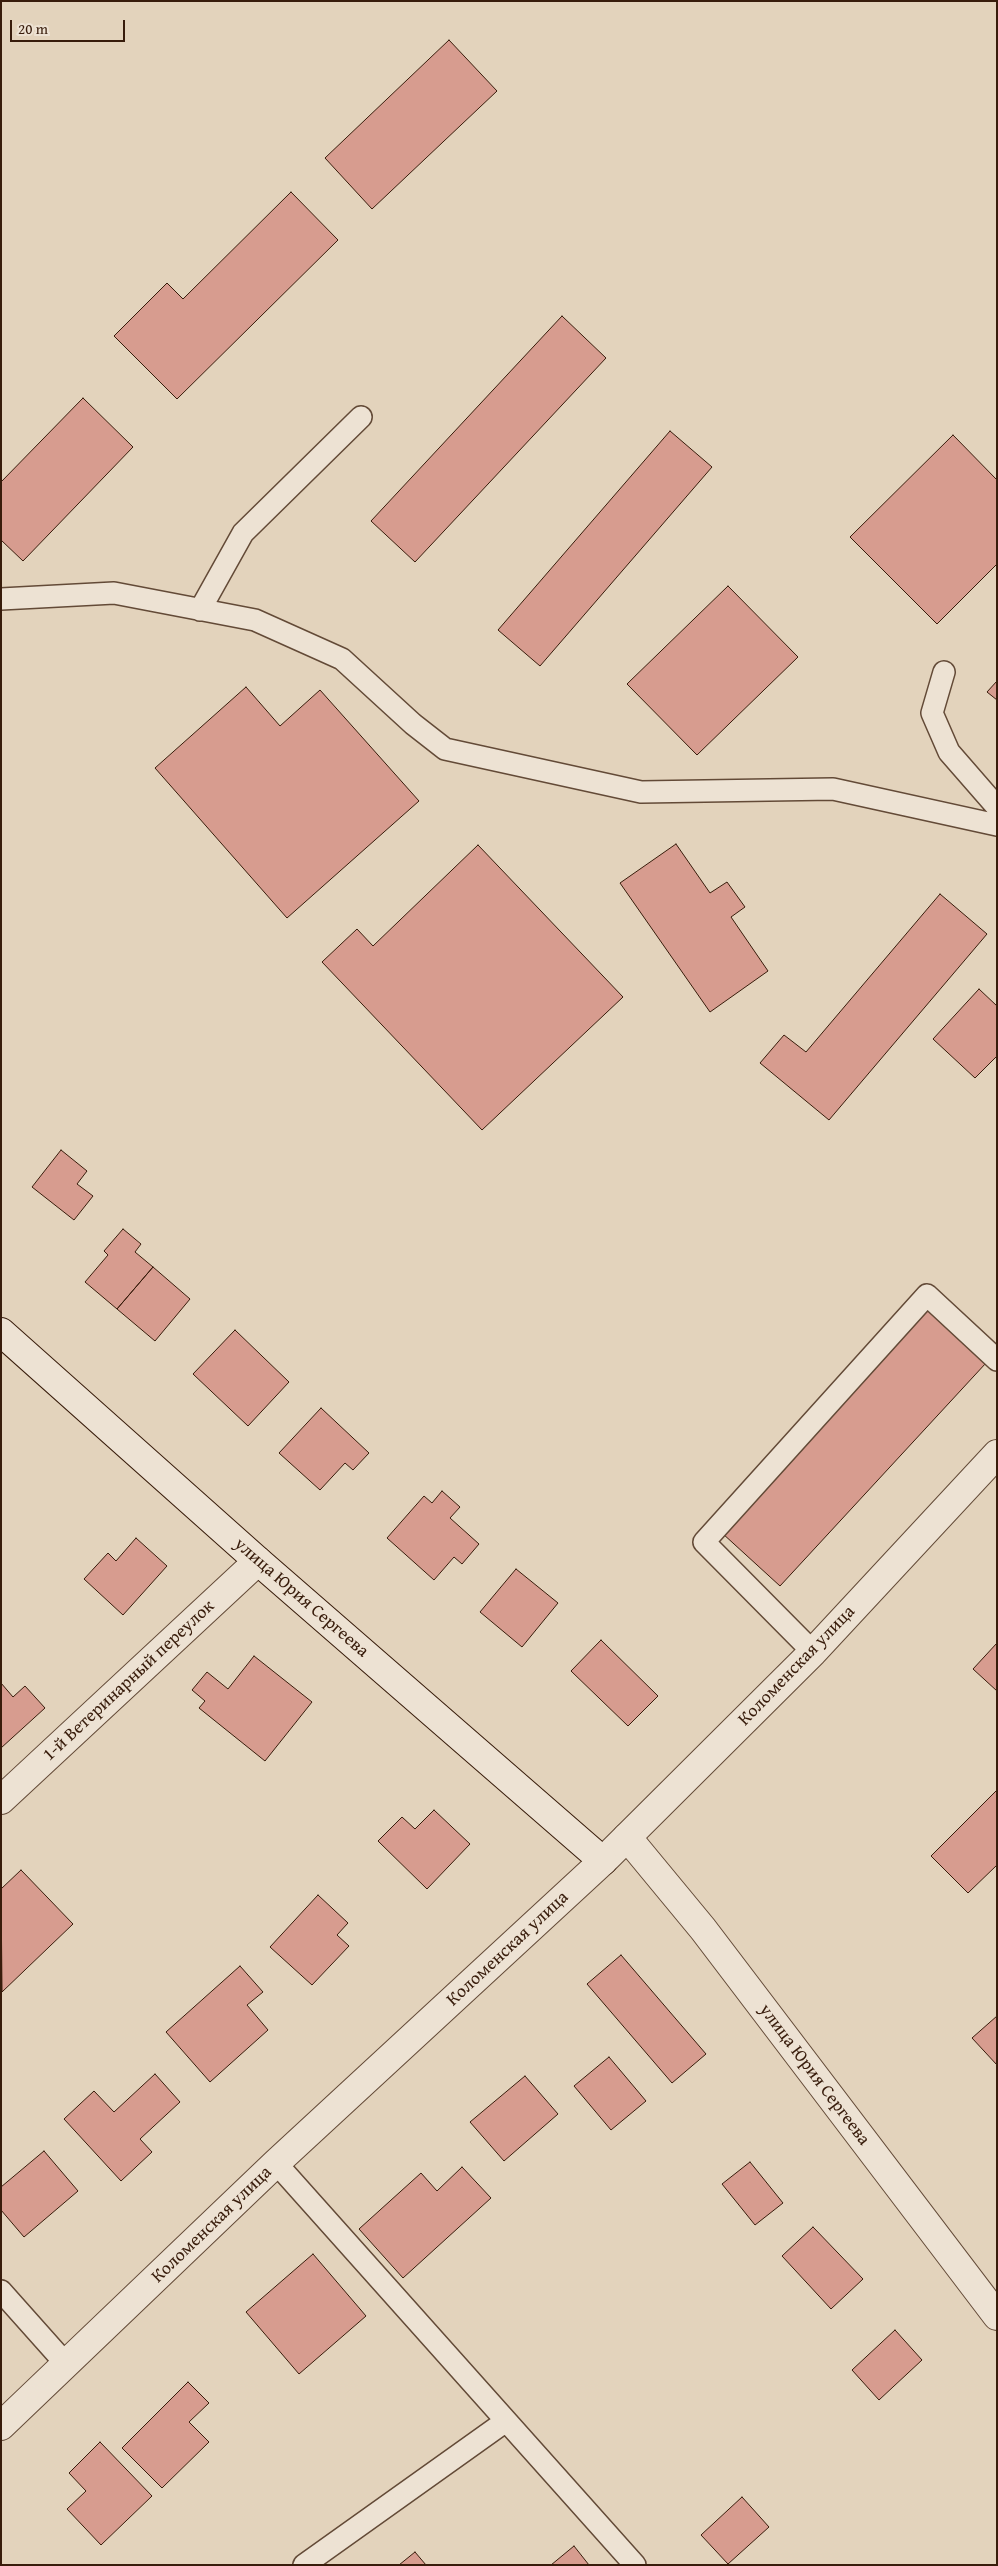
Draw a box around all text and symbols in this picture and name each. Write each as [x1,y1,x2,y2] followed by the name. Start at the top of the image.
[12,10,128,42] scale bar
[18,18,48,39] text: 20 m
[229,1534,373,1662] street label: улица Юрия Сергеева
[39,1596,219,1766] street label: 1-й Ветеринарный переулок
[734,1601,860,1731] street label: Коломенская улица
[443,1887,573,2011] street label: Коломенская улица
[754,2000,874,2150] street label: улица Юрия Сергеева
[147,2162,277,2288] street label: Коломенская улица

